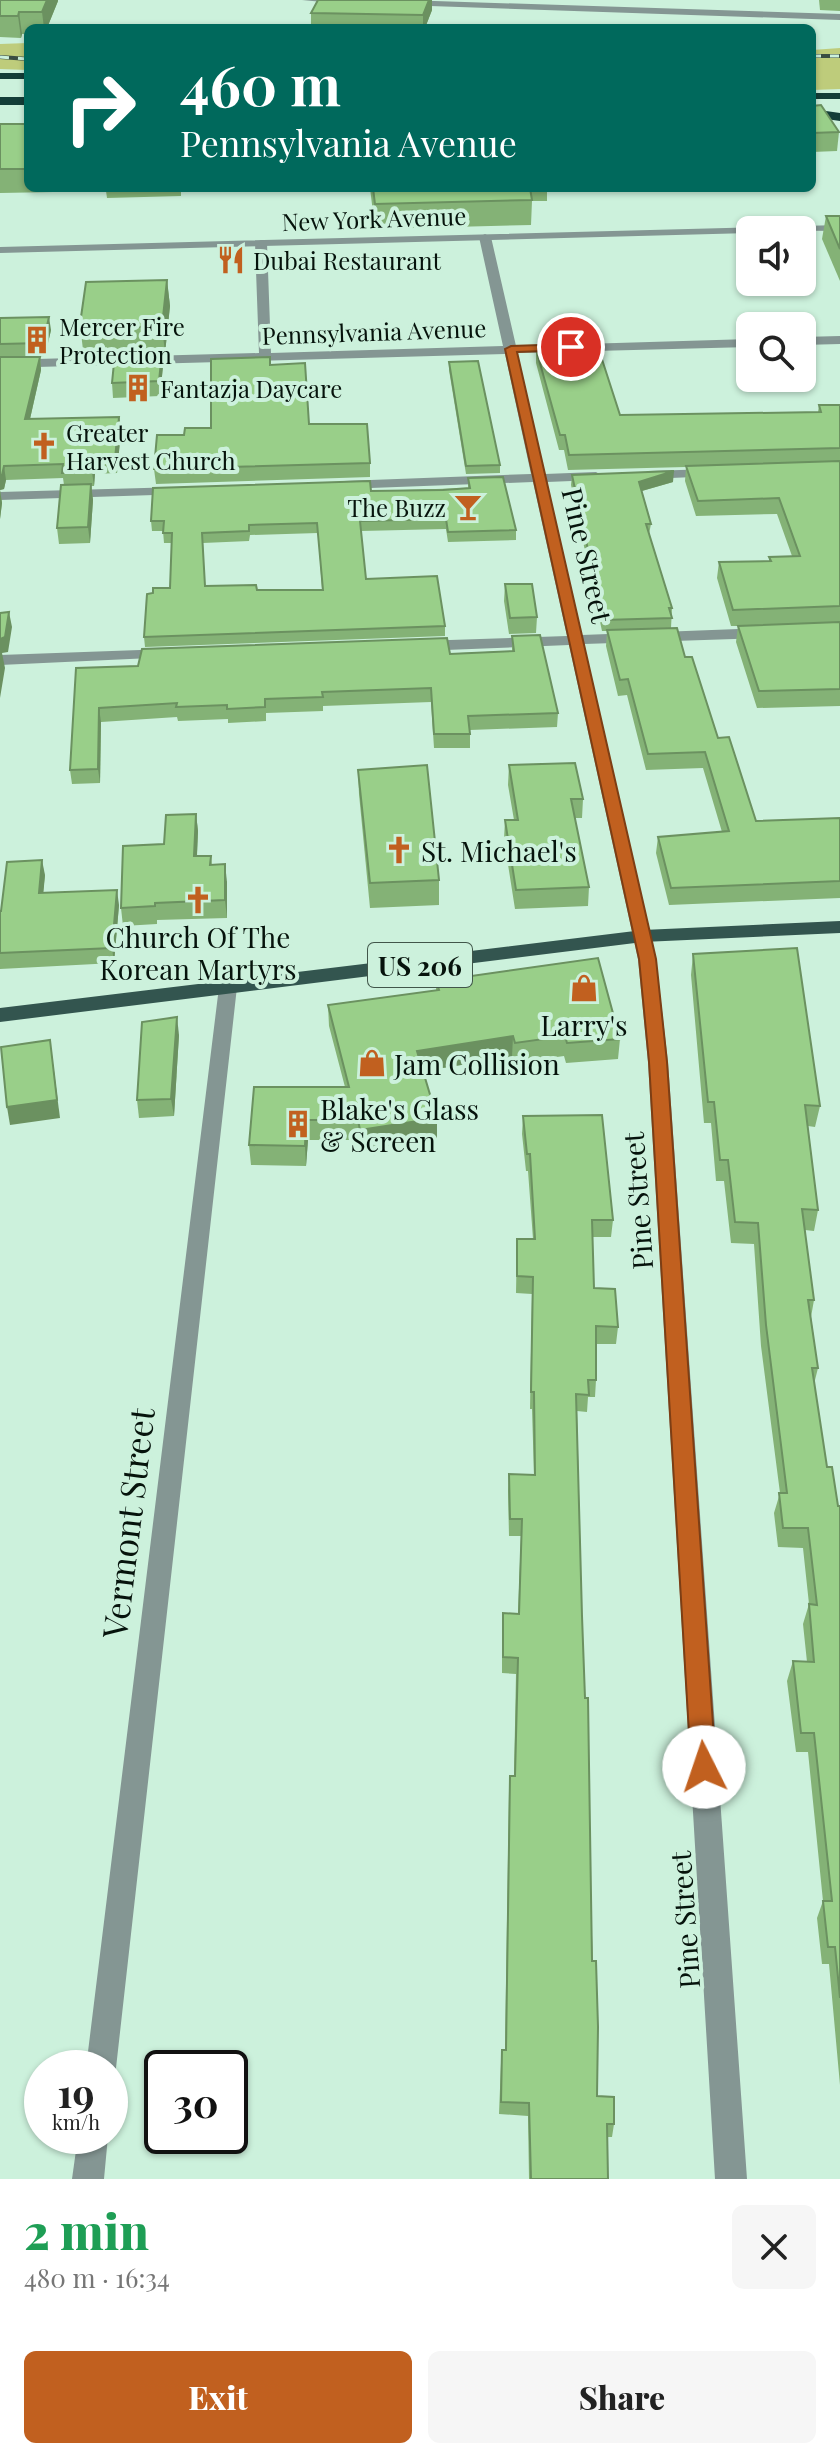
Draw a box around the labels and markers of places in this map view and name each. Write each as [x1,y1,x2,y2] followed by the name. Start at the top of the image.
[253,244,442,276] place label: Dubai Restaurant
[216,245,246,275] restaurant icon: Dubai Restaurant
[59,310,185,370] place label: Mercer Fire Protection
[537,313,605,381] pin
[22,325,52,355] building icon: Mercer Fire Protection
[160,372,342,404] place label: Fantazja Daycare
[123,373,153,403] building icon: Fantazja Daycare
[66,416,236,476] place label: Greater Harvest Church
[29,431,59,461] church icon: Greater Harvest Church
[347,491,446,523] place label: The Buzz
[453,492,483,522] bar icon: The Buzz
[421,832,577,869] place label: St. Michael's
[384,835,414,865] church icon: St. Michael's
[183,885,213,915] church icon: Church Of The Korean Martyrs
[99,918,297,987] place label: Church Of The Korean Martyrs
[569,973,599,1003] shop icon: Larry's
[540,1006,628,1043] place label: Larry's
[393,1045,560,1082] place label: Jam Collision
[357,1048,387,1078] shop icon: Jam Collision
[320,1090,479,1159] place label: Blake's Glass & Screen
[283,1109,313,1139] building icon: Blake's Glass & Screen

